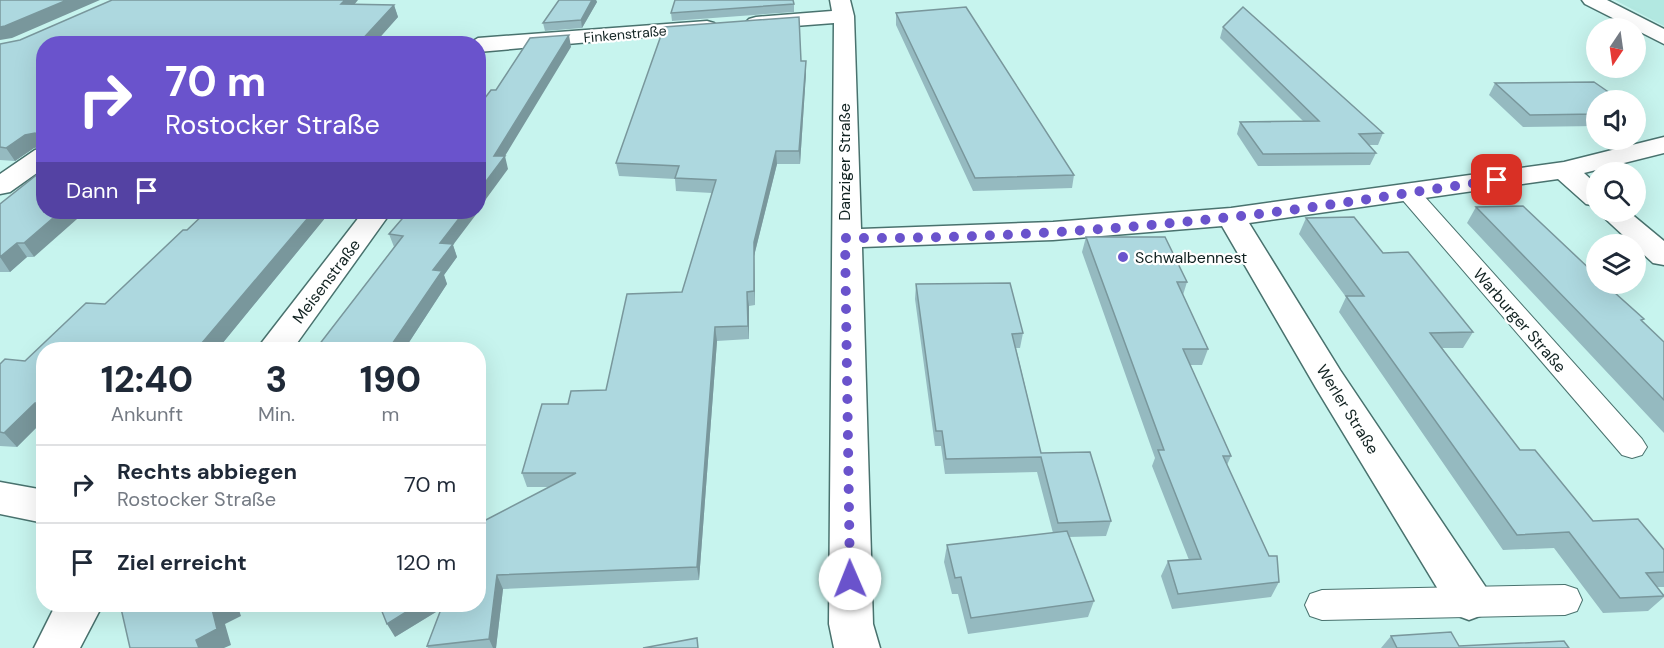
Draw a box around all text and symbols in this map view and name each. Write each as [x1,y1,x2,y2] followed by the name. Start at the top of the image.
[1586,18,1646,78] north arrow
[1586,18,1646,294] map controls
[583,21,667,47] street label: Finkenstraße
[165,54,266,109] text: 70 m
[66,60,144,138] icon: right
[1586,90,1646,150] button: sound
[834,103,855,221] street label: Danziger Straße
[165,107,380,142] text: Rostocker Straße
[1471,154,1522,205] pin
[1586,162,1646,222] button: search
[1480,163,1513,196] icon: arrive
[130,174,163,207] icon: arrive
[66,176,118,205] text: Dann
[1586,234,1646,294] button: layers
[288,235,365,328] street label: Meisenstraße
[1135,247,1247,268] place label: Schwalbennest
[1116,250,1130,264] marker: Schwalbennest
[1468,264,1571,377] street label: Warburger Straße
[101,356,193,403] text: 12:40
[266,356,287,403] text: 3
[360,356,421,403] text: 190
[1312,360,1384,458] street label: Werler Straße
[111,401,183,427] text: Ankunft
[258,401,295,427] text: Min.
[382,401,399,427] text: m
[117,457,297,486] text: Rechts abbiegen
[66,468,99,501] icon: right
[404,470,456,499] text: 70 m
[117,486,276,512] text: Rostocker Straße
[66,546,99,579] icon: arrive
[818,547,882,611] position arrow
[117,548,247,577] text: Ziel erreicht
[396,548,456,577] text: 120 m

